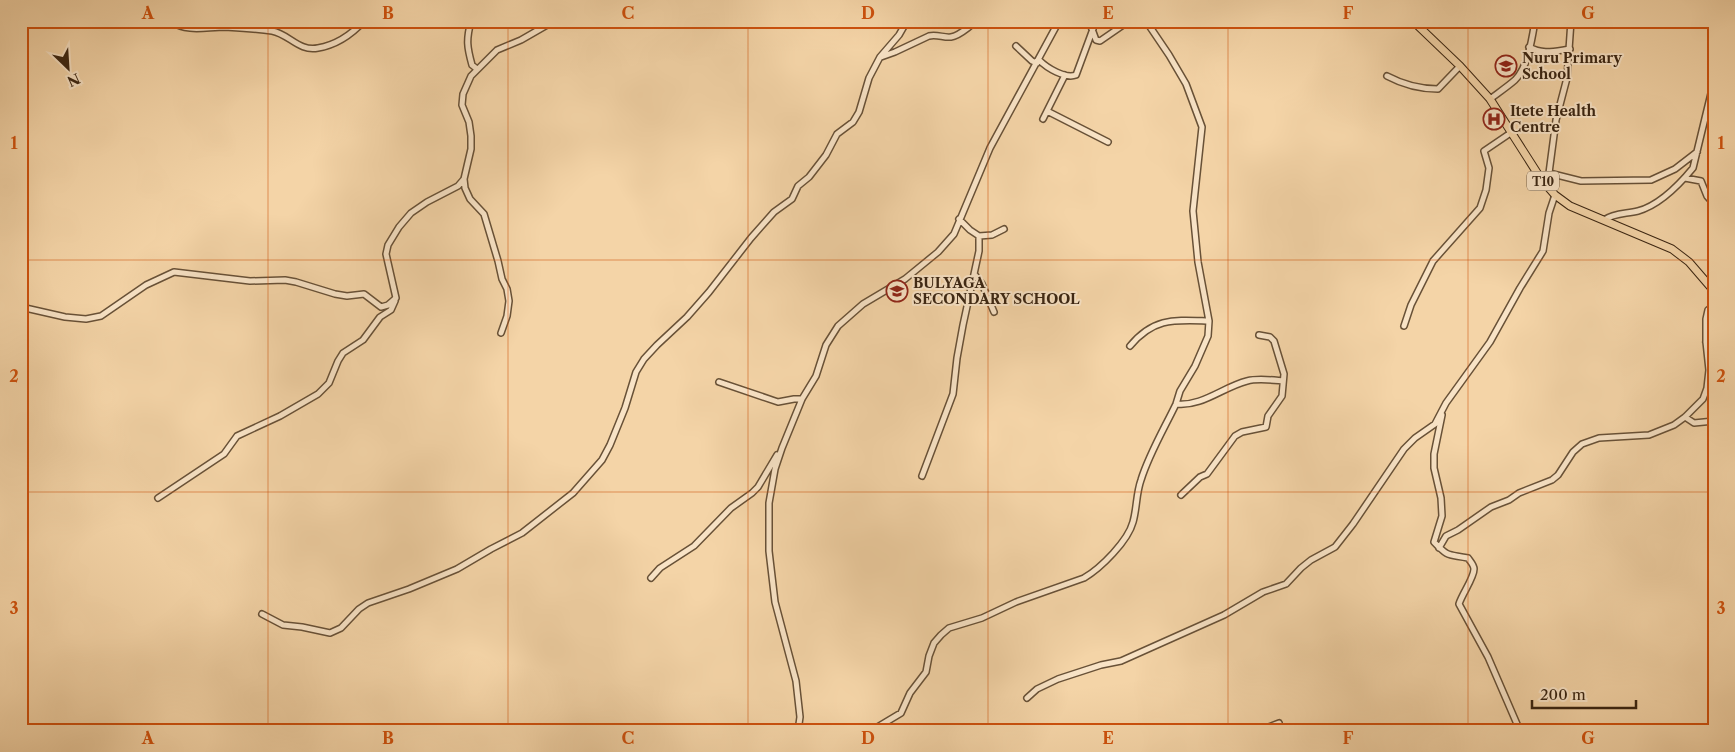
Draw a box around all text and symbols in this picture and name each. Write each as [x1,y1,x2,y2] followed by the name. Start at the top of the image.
[141,3,155,23] text: A
[382,3,394,23] text: B
[622,3,634,23] text: C
[861,3,875,23] text: D
[1102,3,1114,23] text: E
[1343,3,1354,23] text: F
[1581,3,1595,23] text: G
[42,42,92,92] north arrow
[1522,49,1622,83] place label: Nuru Primary School
[1494,54,1518,78] school or university icon: Nuru Primary School
[64,69,83,91] text: N
[1510,102,1597,136] place label: Itete Health Centre
[1482,107,1506,131] hospital icon: Itete Health Centre
[10,133,18,153] text: 1
[1717,133,1725,153] text: 1
[1527,172,1559,190] road number: T10
[913,274,1080,308] place label: BULYAGA SECONDARY SCHOOL
[885,279,909,303] school or university icon: BULYAGA SECONDARY SCHOOL
[9,366,19,386] text: 2
[1716,366,1726,386] text: 2
[9,598,19,618] text: 3
[1716,598,1726,618] text: 3
[1532,677,1636,709] scale bar
[1540,685,1586,704] text: 200 m
[141,728,155,748] text: A
[382,728,394,748] text: B
[622,728,634,748] text: C
[861,728,875,748] text: D
[1102,728,1114,748] text: E
[1343,728,1354,748] text: F
[1581,728,1595,748] text: G

